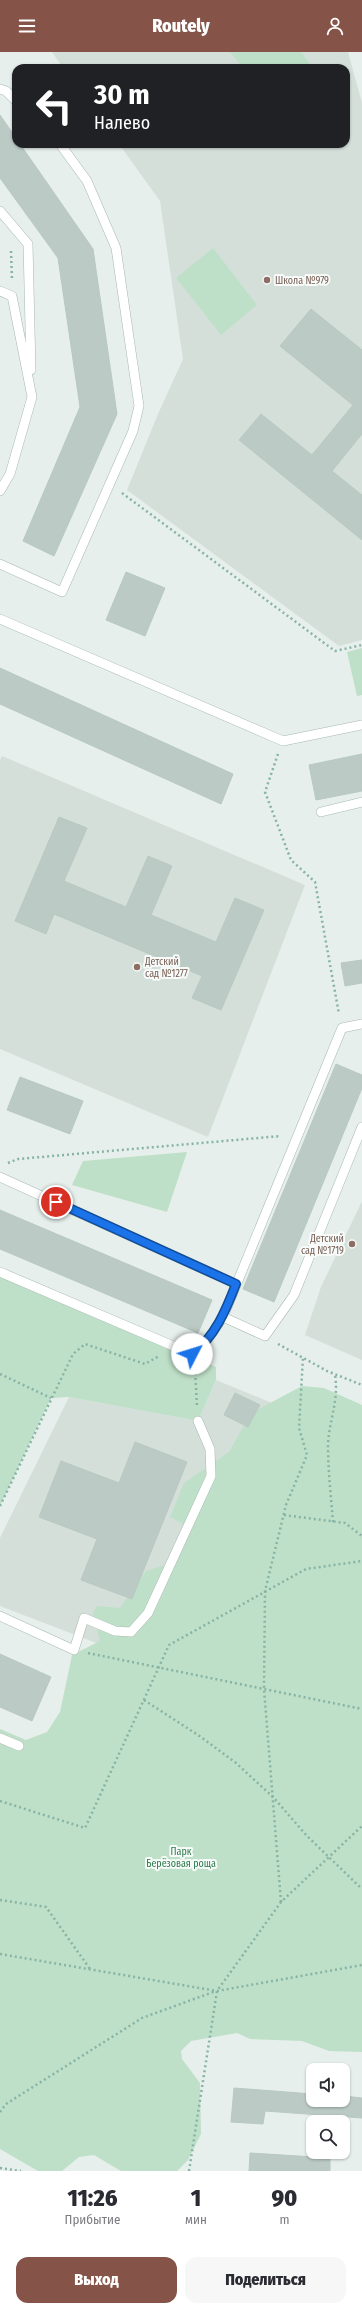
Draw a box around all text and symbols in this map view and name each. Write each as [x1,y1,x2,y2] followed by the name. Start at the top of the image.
[16,15,38,37] icon: menu
[152,15,210,37] text: Routely
[324,15,346,37] icon: person
[94,78,150,111] text: 30 m
[28,80,80,132] icon: left
[94,112,150,134] text: Налево
[262,275,272,285] marker: Школа №979
[275,275,329,287] place label: Школа №979
[144,956,188,980] place label: Детский сад №1277
[132,962,142,972] marker: Детский сад №1277
[39,1185,73,1219] pin
[45,1191,67,1213] icon: arrive
[301,1233,344,1257] place label: Детский сад №1719
[347,1239,357,1249] marker: Детский сад №1719
[171,1333,213,1375] position arrow
[146,1846,216,1870] park label: Парк Берёзовая роща
[306,2063,350,2159] map controls
[306,2063,350,2107] button: sound
[306,2115,350,2159] button: search
[68,2184,117,2212] text: 11:26
[191,2184,201,2212] text: 1
[271,2184,297,2212] text: 90
[65,2212,120,2227] text: Прибытие
[185,2212,207,2227] text: мин
[279,2212,289,2227] text: m
[16,2257,177,2303] button: Выход
[185,2257,346,2303] button: Поделиться

